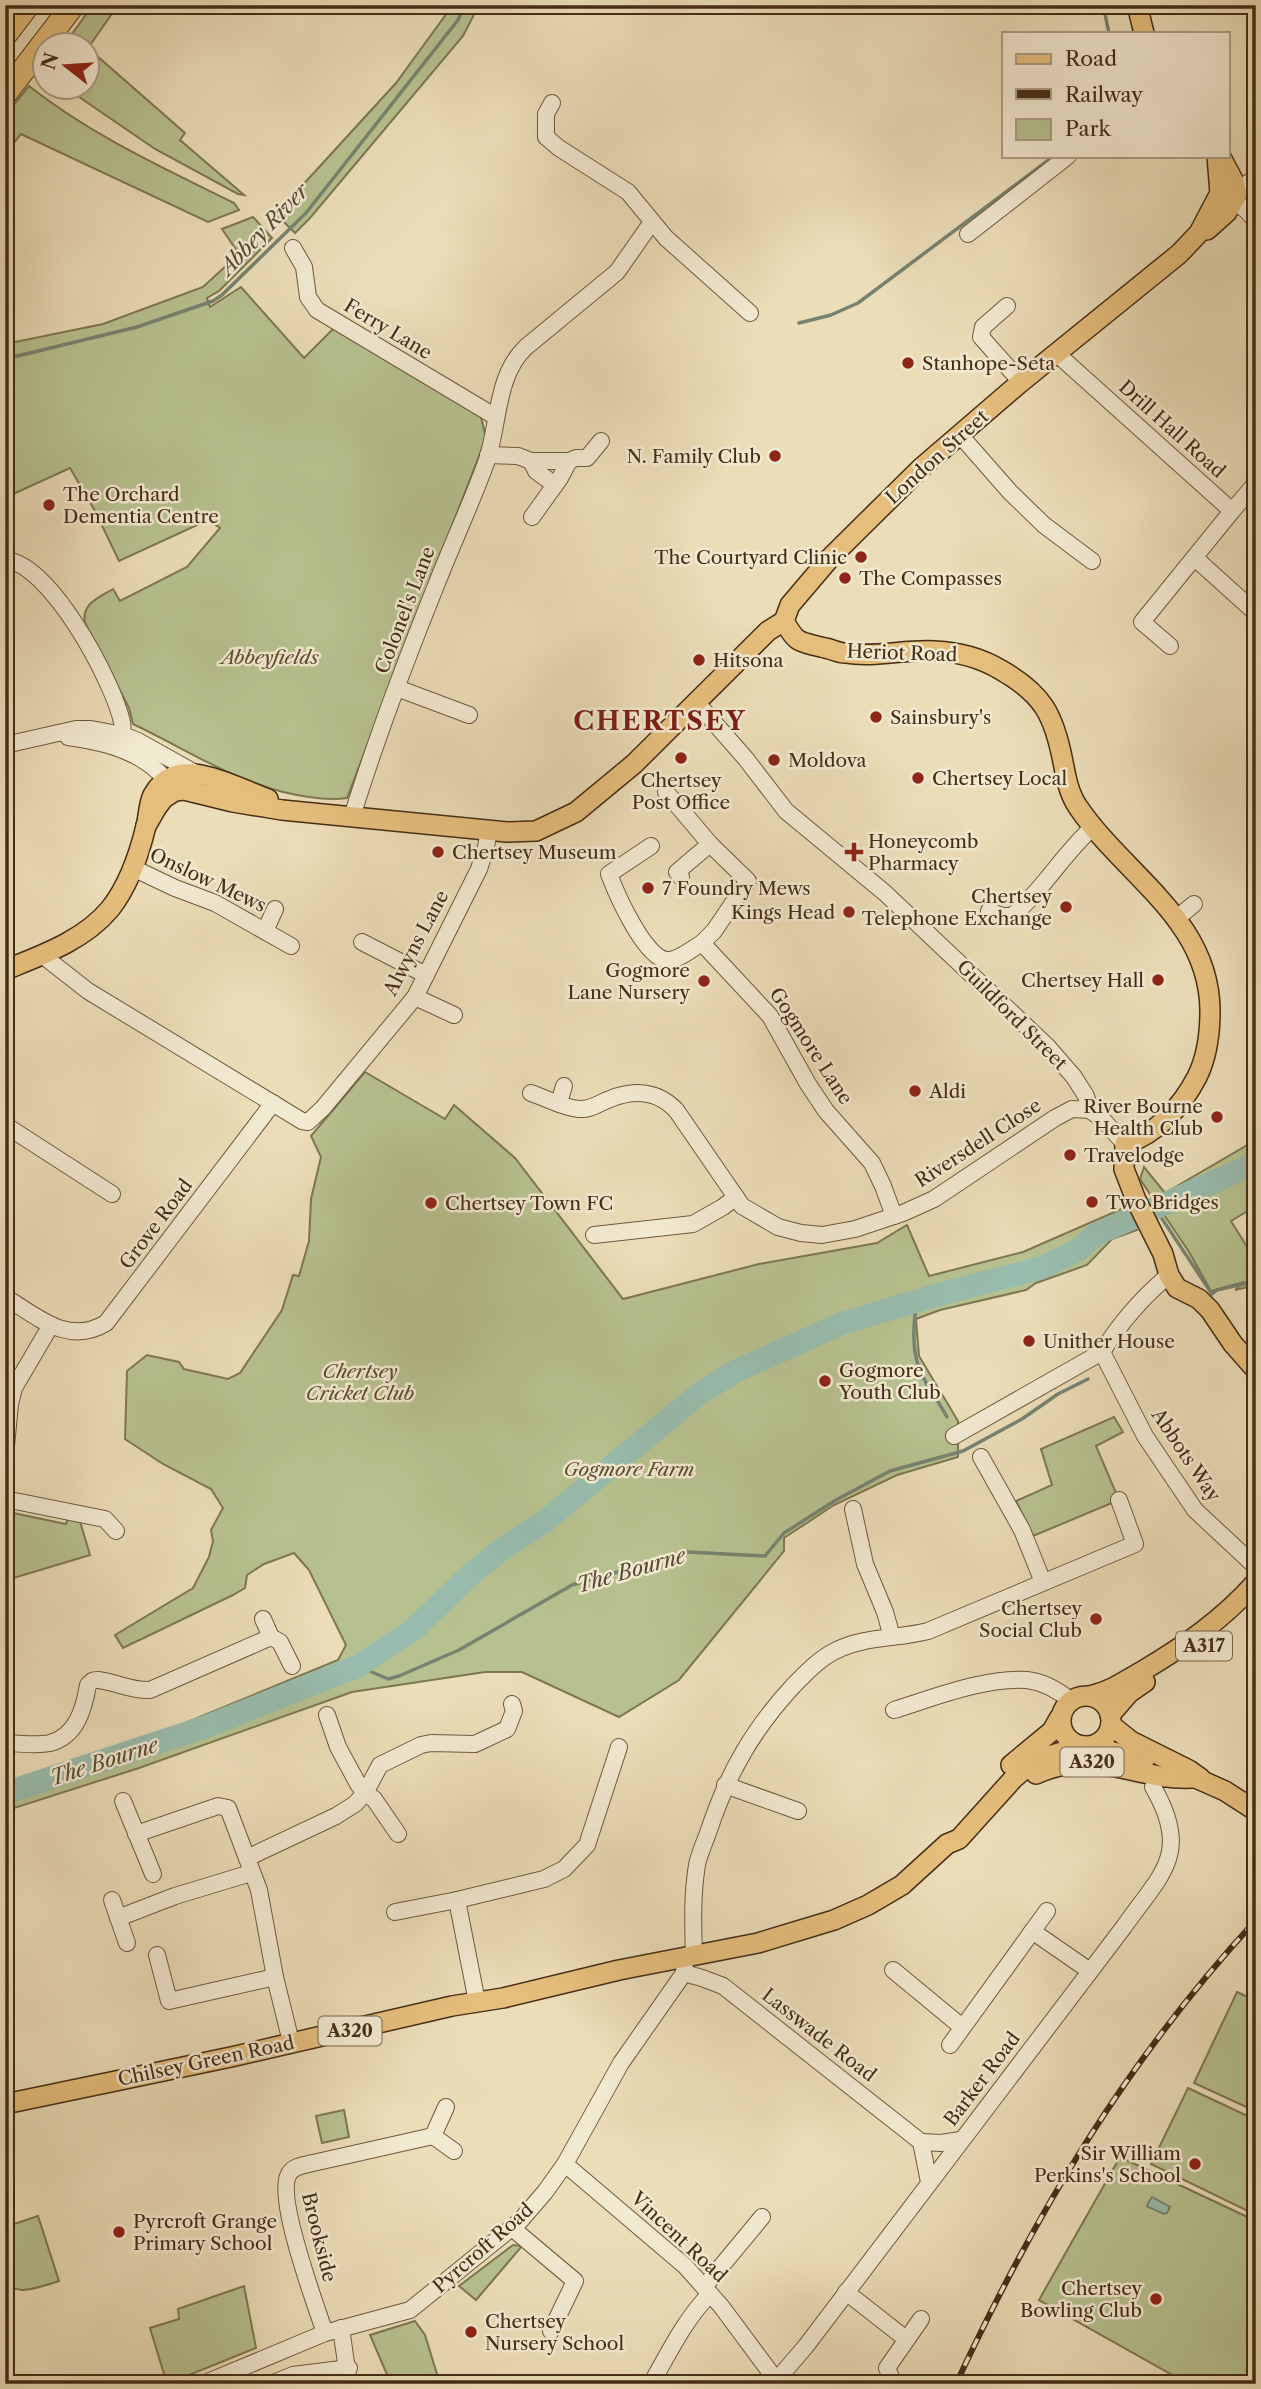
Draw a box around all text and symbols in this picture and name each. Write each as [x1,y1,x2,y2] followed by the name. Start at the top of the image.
[32,32,102,102] north arrow
[1002,32,1230,158] legend
[1065,46,1117,71] text: Road
[37,50,64,72] text: N
[1065,82,1143,107] text: Railway
[1065,116,1111,141] text: Park
[212,177,315,282] water label: Abbey River
[340,294,436,364] street label: Ferry Lane
[922,352,1055,375] place label: Stanhope-Seta
[900,355,916,371] marker: Stanhope-Seta
[1114,375,1230,483] street label: Drill Hall Road
[881,405,993,509] street label: London Street
[626,445,761,468] place label: N. Family Club
[767,448,783,464] marker: N. Family Club
[63,483,219,528] place label: The Orchard Dementia Centre
[41,497,57,513] marker: The Orchard Dementia Centre
[370,543,440,677] street label: Colonel's Lane
[654,546,847,569] place label: The Courtyard Clinic
[853,549,869,565] marker: The Courtyard Clinic
[859,567,1002,590] place label: The Compasses
[837,570,853,586] marker: The Compasses
[846,640,958,666] street label: Heriot Road
[218,646,319,669] park label: Abbeyfields
[713,649,784,672] place label: Hitsona
[691,652,707,668] marker: Hitsona
[573,705,747,737] district label: CHERTSEY
[890,706,991,729] place label: Sainsbury's
[868,709,884,725] marker: Sainsbury's
[788,749,866,772] place label: Moldova
[673,750,689,766] marker: Chertsey Post Office
[766,752,782,768] marker: Moldova
[932,767,1068,790] place label: Chertsey Local
[632,769,730,814] place label: Chertsey Post Office
[910,770,926,786] marker: Chertsey Local
[868,830,978,875] place label: Honeycomb Pharmacy
[452,841,617,864] place label: Chertsey Museum
[146,843,270,917] street label: Onslow Mews
[430,844,446,860] marker: Chertsey Museum
[846,844,862,860] marker: Honeycomb Pharmacy
[662,877,811,900] place label: 7 Foundry Mews
[640,880,656,896] marker: 7 Foundry Mews
[862,885,1052,930] place label: Chertsey Telephone Exchange
[378,886,453,1001] street label: Alwyns Lane
[1058,899,1074,915] marker: Chertsey Telephone Exchange
[731,901,835,924] place label: Kings Head
[841,904,857,920] marker: Kings Head
[952,955,1072,1075] street label: Guildford Street
[567,959,690,1004] place label: Gogmore Lane Nursery
[1021,969,1144,992] place label: Chertsey Hall
[1150,972,1166,988] marker: Chertsey Hall
[696,973,712,989] marker: Gogmore Lane Nursery
[765,983,857,1109] street label: Gogmore Lane
[928,1080,966,1103] place label: Aldi
[907,1083,923,1099] marker: Aldi
[911,1094,1045,1192] street label: Riversdell Close
[1083,1095,1203,1140] place label: River Bourne Health Club
[1209,1109,1225,1125] marker: River Bourne Health Club
[1084,1144,1184,1167] place label: Travelodge
[1062,1147,1078,1163] marker: Travelodge
[115,1174,198,1273] street label: Grove Road
[1106,1191,1219,1214] place label: Two Bridges
[445,1192,613,1215] place label: Chertsey Town FC
[1084,1194,1100,1210] marker: Two Bridges
[423,1195,439,1211] marker: Chertsey Town FC
[1043,1330,1175,1353] place label: Unither House
[1021,1333,1037,1349] marker: Unither House
[838,1359,941,1404] place label: Gogmore Youth Club
[306,1360,414,1405] park label: Chertsey Cricket Club
[817,1373,833,1389] marker: Gogmore Youth Club
[1146,1403,1226,1506] street label: Abbots Way
[564,1458,694,1481] park label: Gogmore Farm
[574,1542,689,1597] water label: The Bourne
[979,1597,1082,1642] place label: Chertsey Social Club
[1088,1611,1104,1627] marker: Chertsey Social Club
[1176,1632,1232,1660] road number: A317
[47,1732,162,1790] water label: The Bourne
[1060,1748,1124,1777] road number: A320
[757,1983,881,2087] street label: Lasswade Road
[318,2017,382,2046] road number: A320
[939,2027,1025,2131] street label: Barker Road
[116,2031,297,2091] street label: Chilsey Green Road
[1034,2142,1181,2187] place label: Sir William Perkins's School
[1187,2156,1203,2172] marker: Sir William Perkins's School
[626,2186,732,2288] street label: Vincent Road
[297,2190,341,2284] street label: Brookside
[428,2198,538,2298] street label: Pyrcroft Road
[133,2210,277,2255] place label: Pyrcroft Grange Primary School
[111,2224,127,2240] marker: Pyrcroft Grange Primary School
[1020,2277,1142,2322] place label: Chertsey Bowling Club
[1148,2291,1164,2307] marker: Chertsey Bowling Club
[485,2310,624,2355] place label: Chertsey Nursery School
[463,2324,479,2340] marker: Chertsey Nursery School

